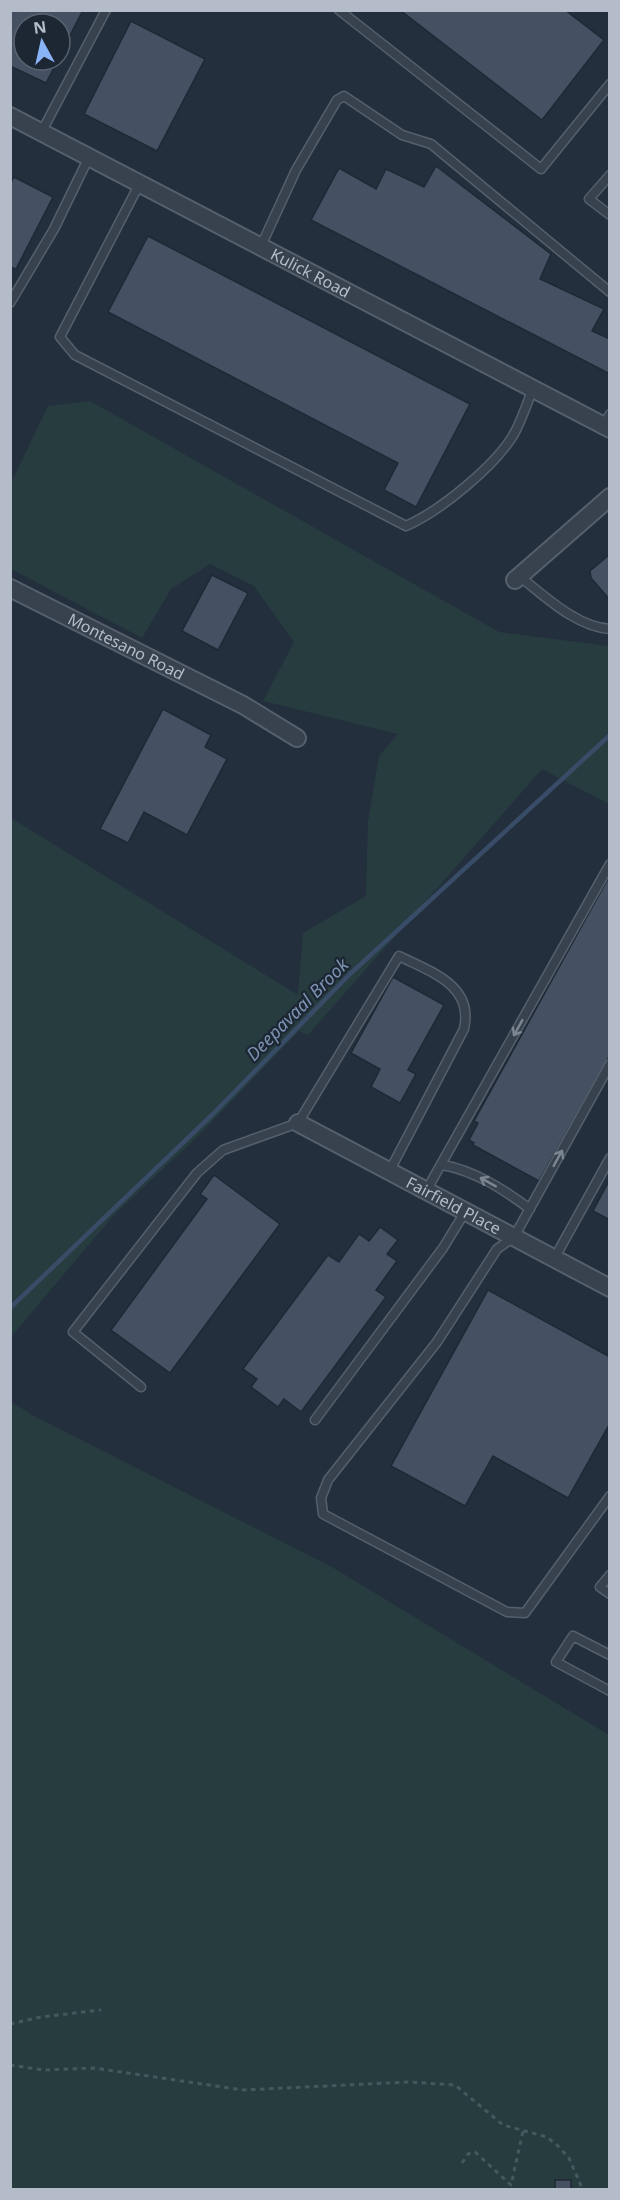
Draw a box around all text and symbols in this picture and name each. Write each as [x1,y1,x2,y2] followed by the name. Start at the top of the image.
[12,12,72,72] north arrow
[32,15,48,39] text: N
[267,243,354,303] street label: Kulick Road
[64,608,188,685] street label: Montesano Road
[241,952,354,1065] water label: Deepavaal Brook
[512,1018,523,1036] one-way arrow
[552,1150,564,1167] one-way arrow
[402,1171,505,1239] street label: Fairfield Place
[480,1176,497,1188] one-way arrow

